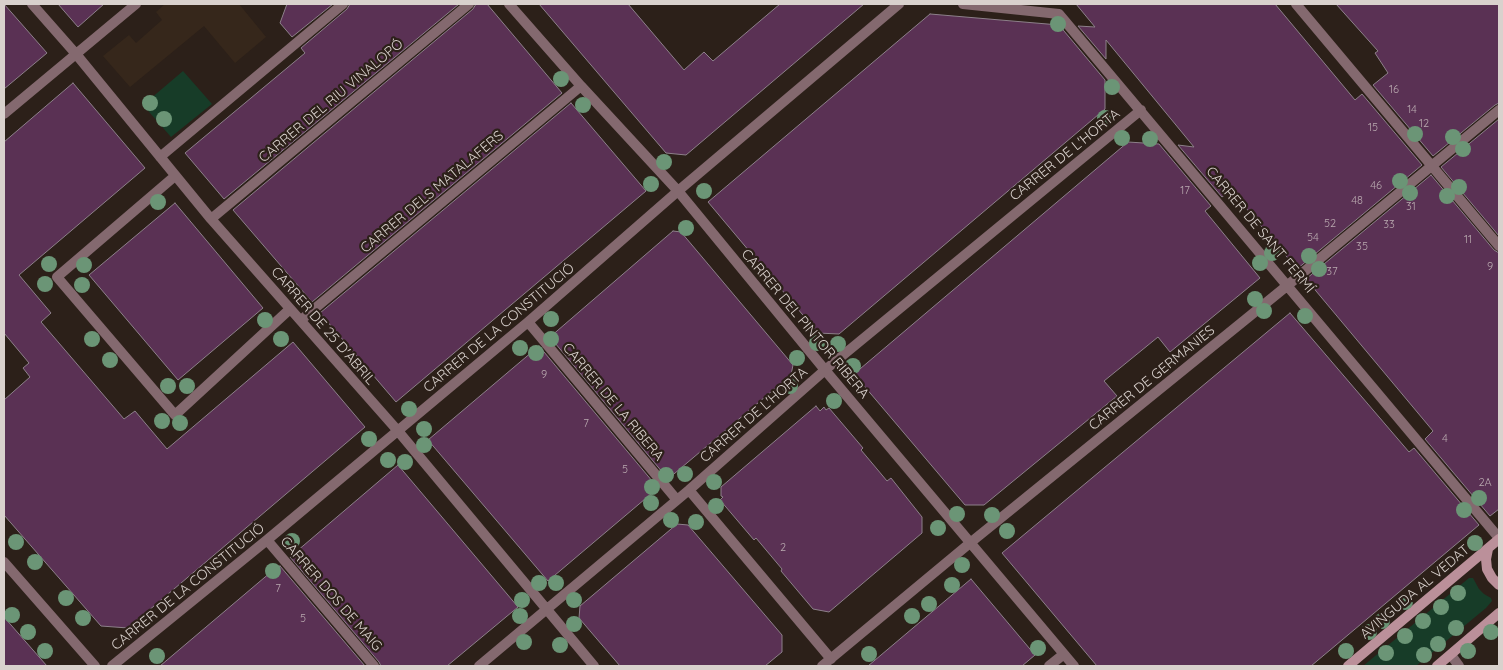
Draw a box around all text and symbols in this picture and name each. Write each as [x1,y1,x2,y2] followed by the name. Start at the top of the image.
[255,36,407,166] street label: CARRER DEL RIU VINALOPÓ
[1389,83,1399,97] house number: 16
[1407,103,1417,117] house number: 14
[1007,105,1123,205] street label: CARRER DE L'HORTA
[1419,117,1429,131] house number: 12
[1368,121,1378,135] house number: 15
[357,127,507,257] street label: CARRER DELS MATALAFERS
[1202,163,1318,297] street label: CARRER DE SANT FERMÍ
[1370,179,1382,193] house number: 46
[1180,184,1190,198] house number: 17
[1351,194,1363,208] house number: 48
[1406,200,1416,214] house number: 31
[1324,217,1336,231] house number: 52
[1383,218,1395,232] house number: 33
[1307,231,1319,245] house number: 54
[1464,233,1472,247] house number: 11
[1356,240,1368,254] house number: 35
[738,246,872,402] street label: CARRER DEL PINTOR RIBERA
[420,260,578,396] street label: CARRER DE LA CONSTITUCIÓ
[1487,260,1493,274] house number: 9
[267,264,379,388] street label: CARRER DE 25 D'ABRIL
[1326,265,1338,279] house number: 37
[1086,322,1218,434] street label: CARRER DE GERMANIES
[559,340,667,464] street label: CARRER DE LA RIBERA
[697,364,811,466] street label: CARRER DE L'HORTA
[541,368,547,382] house number: 9
[583,417,589,431] house number: 7
[1442,432,1448,446] house number: 4
[622,463,628,477] house number: 5
[1478,476,1492,490] house number: 2A
[108,520,268,654] street label: CARRER DE LA CONSTITUCIÓ
[277,533,385,655] street label: CARRER DOS DE MAIG
[780,541,786,555] house number: 2
[1357,541,1473,643] street label: AVINGUDA AL VEDAT
[275,582,281,596] house number: 7
[300,612,306,626] house number: 5

